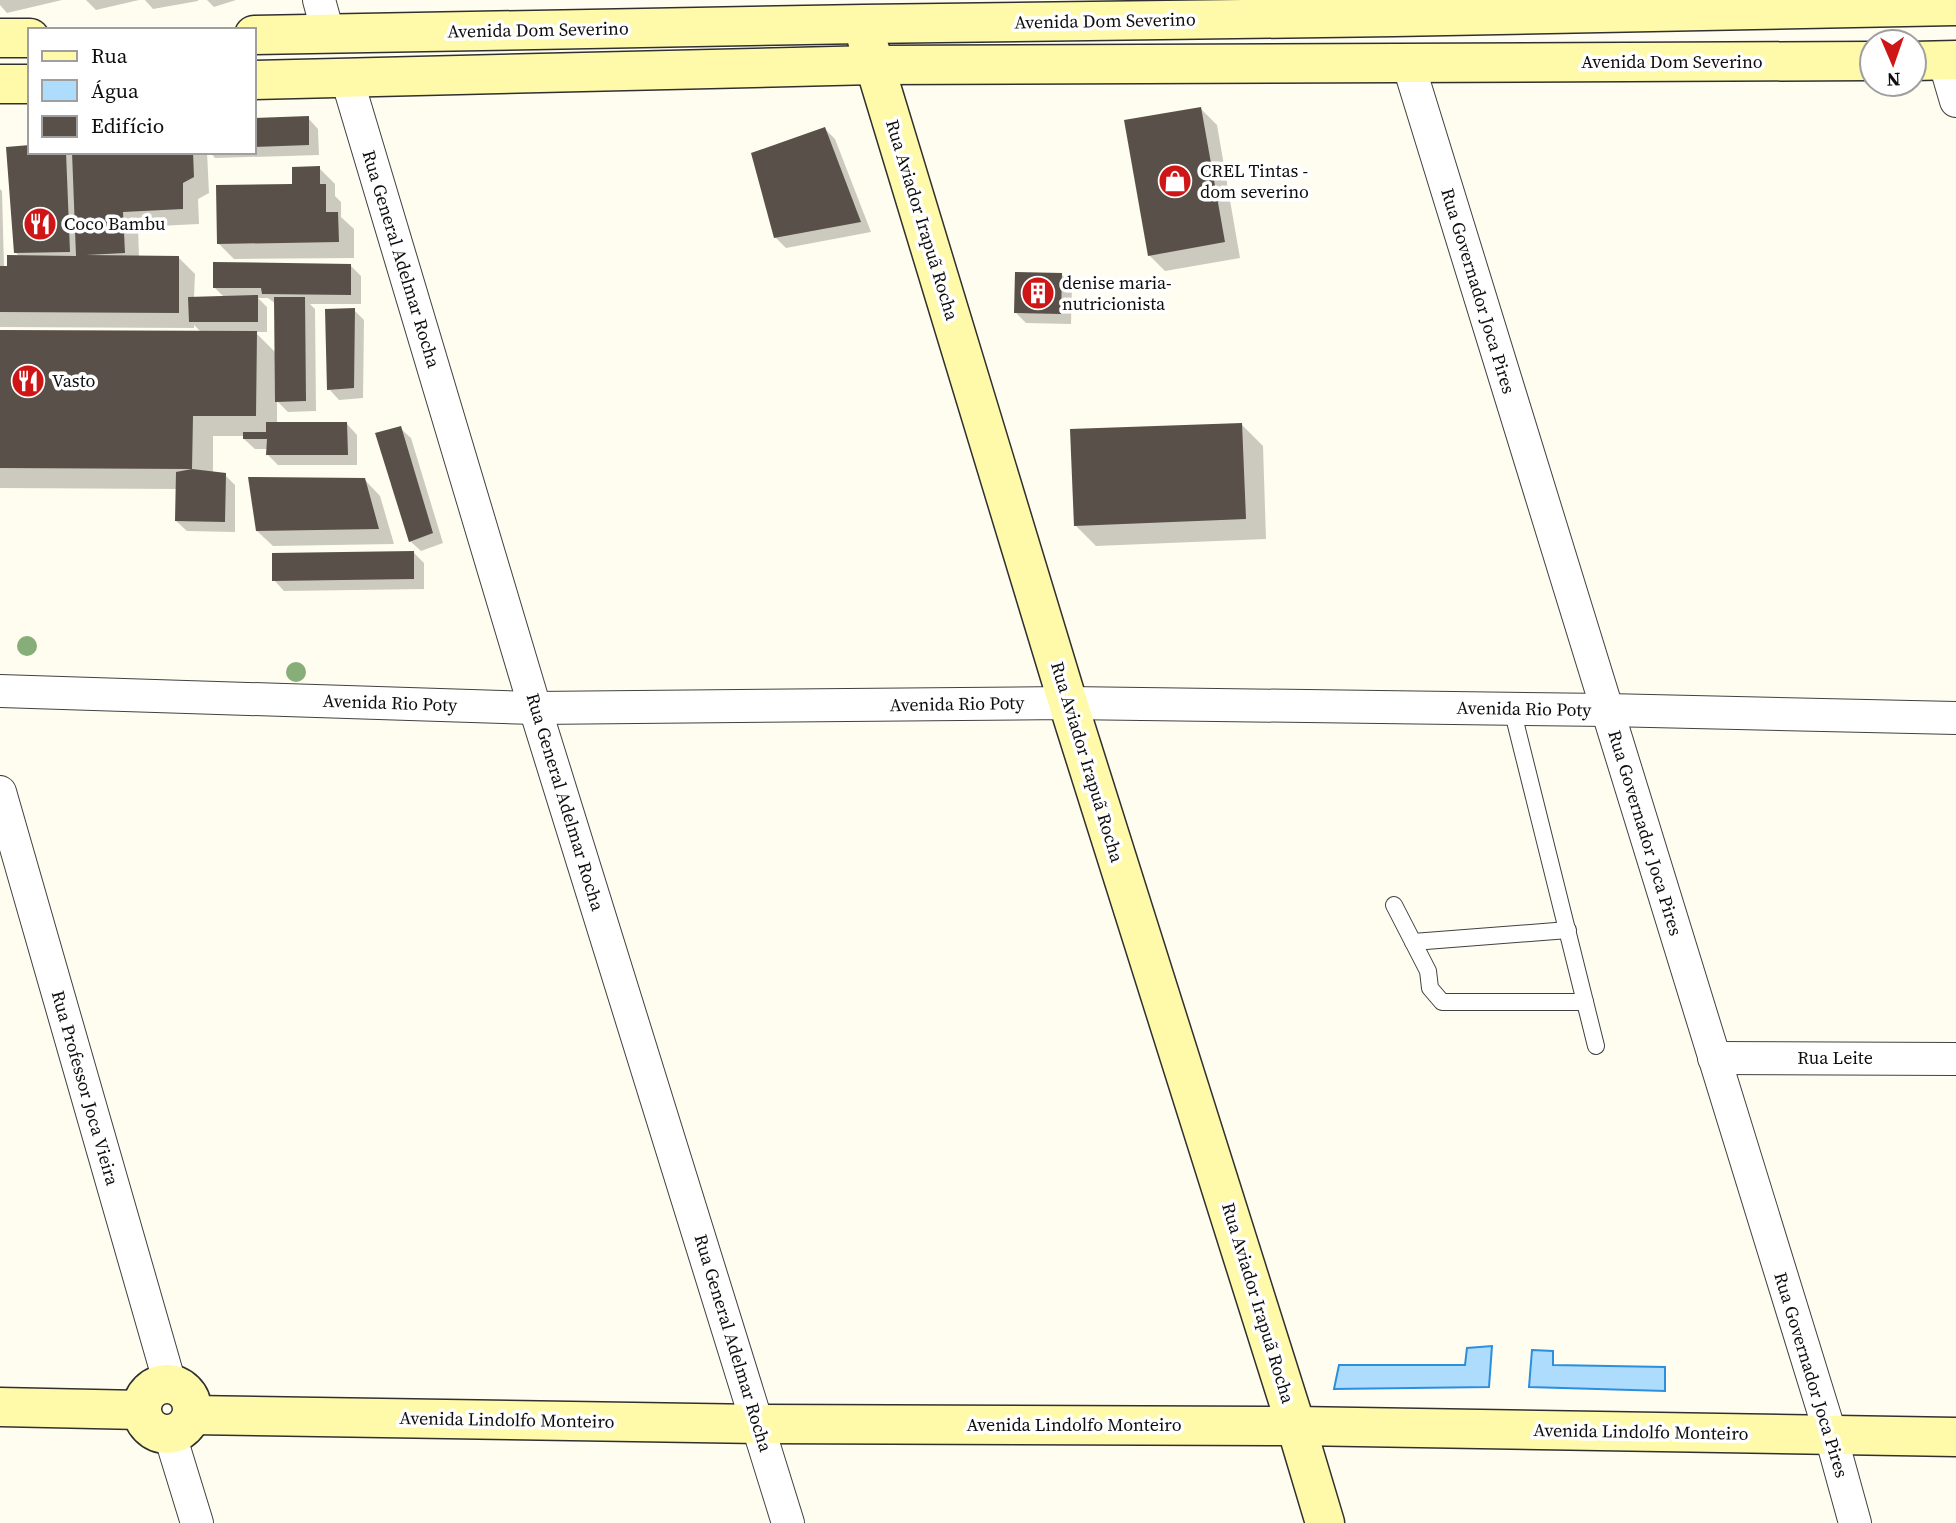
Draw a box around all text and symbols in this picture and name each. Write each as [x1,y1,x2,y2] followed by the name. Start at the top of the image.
[1014,6,1196,35] street label: Avenida Dom Severino
[447,15,629,44] street label: Avenida Dom Severino
[28,28,256,154] legend
[1858,28,1928,98] north arrow
[91,41,128,70] text: Rua
[1581,49,1763,74] street label: Avenida Dom Severino
[1886,67,1901,93] text: N
[91,76,139,105] text: Água
[91,111,164,140] text: Edifício
[880,116,965,324] street label: Rua Aviador Irapuã Rocha
[356,147,447,372] street label: Rua General Adelmar Rocha
[1200,158,1309,204] place label: CREL Tintas - dom severino
[1156,162,1194,200] shop icon: CREL Tintas - dom severino
[1435,185,1522,397] street label: Rua Governador Joca Pires
[21,205,59,243] restaurant icon: Coco Bambu
[64,211,165,236] place label: Coco Bambu
[1062,270,1172,316] place label: denise maria- nutricionista
[1019,274,1057,312] building icon: denise maria- nutricionista
[9,362,47,400] restaurant icon: Vasto
[52,368,96,393] place label: Vasto
[1045,658,1130,866] street label: Rua Aviador Irapuã Rocha
[322,688,458,717] street label: Avenida Rio Poty
[520,690,611,915] street label: Rua General Adelmar Rocha
[889,690,1025,717] street label: Avenida Rio Poty
[1456,695,1592,722] street label: Avenida Rio Poty
[1602,727,1689,939] street label: Rua Governador Joca Pires
[46,988,126,1189] street label: Rua Professor Joca Vieira
[1797,1045,1873,1070] street label: Rua Leite
[1216,1199,1301,1407] street label: Rua Aviador Irapuã Rocha
[688,1231,779,1456] street label: Rua General Adelmar Rocha
[1768,1269,1855,1481] street label: Rua Governador Joca Pires
[399,1405,615,1434] street label: Avenida Lindolfo Monteiro
[966,1412,1182,1437] street label: Avenida Lindolfo Monteiro
[1533,1417,1749,1446] street label: Avenida Lindolfo Monteiro

